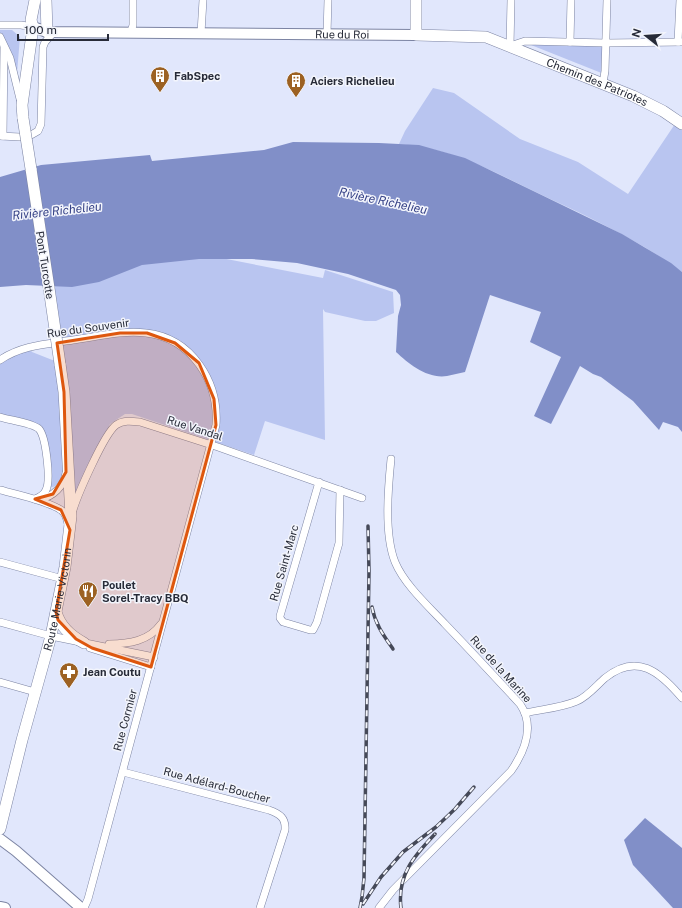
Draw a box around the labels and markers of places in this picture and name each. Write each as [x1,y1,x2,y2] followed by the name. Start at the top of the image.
[149,65,171,93] building icon: FabSpec
[174,70,220,82] place label: FabSpec
[285,70,307,98] building icon: Aciers Richelieu
[310,75,395,87] place label: Aciers Richelieu
[102,579,189,604] place label: Poulet Sorel-Tracy BBQ
[77,580,99,608] restaurant icon: Poulet Sorel-Tracy BBQ
[58,661,80,689] pharmacy icon: Jean Coutu
[83,666,141,678] place label: Jean Coutu

